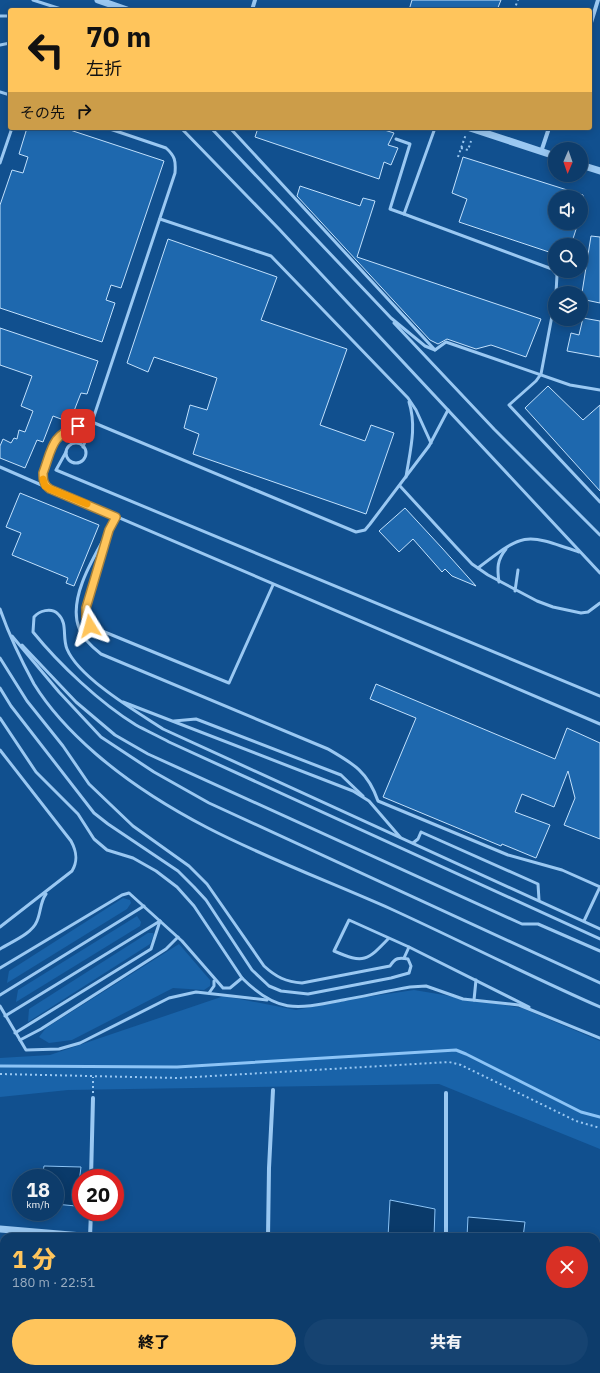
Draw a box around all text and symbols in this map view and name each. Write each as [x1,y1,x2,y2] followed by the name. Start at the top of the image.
[86,18,151,55] text: 70 m
[20,24,72,76] icon: left
[86,57,122,80] text: 左折
[73,100,95,122] icon: right
[20,103,65,122] text: その先
[548,142,588,182] north arrow
[548,142,588,326] map controls
[548,190,588,230] button: sound
[548,238,588,278] button: search
[548,286,588,326] button: layers
[61,409,95,443] pin
[67,415,89,437] icon: arrive
[69,605,111,647] position arrow
[72,1169,124,1221] speed limit sign: 20
[26,1176,50,1203] text: 18
[26,1198,50,1211] text: km/h
[12,1243,56,1275] text: 1 分
[546,1246,588,1288] button: close
[12,1274,95,1291] text: 180 m · 22:51
[12,1319,296,1365] button: 終了
[304,1319,588,1365] button: 共有

